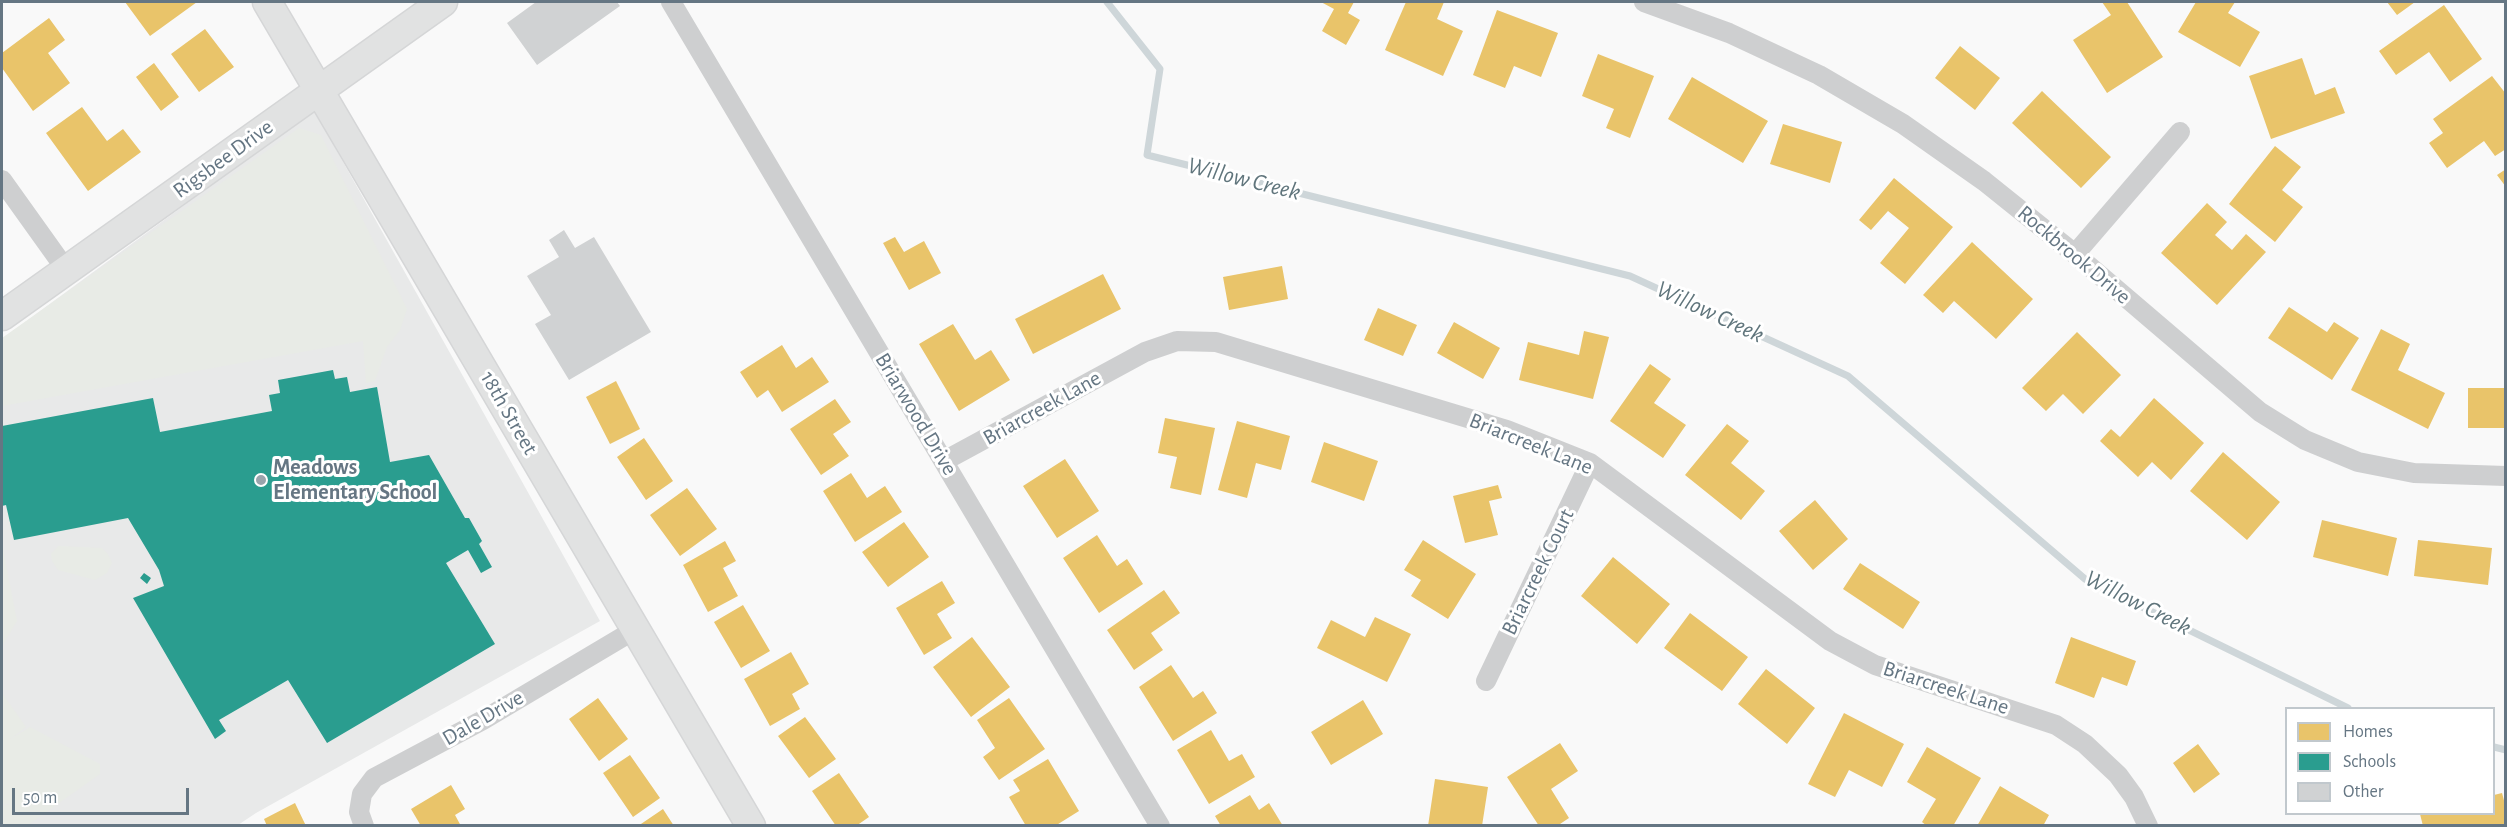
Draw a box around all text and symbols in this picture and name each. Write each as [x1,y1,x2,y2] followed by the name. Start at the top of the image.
[168,114,278,204] street label: Rigsbee Drive
[1185,151,1303,207] water label: Willow Creek
[2012,200,2136,310] street label: Rockbrook Drive
[1652,275,1768,349] water label: Willow Creek
[869,348,963,480] street label: Briarwood Drive
[978,365,1106,451] street label: Briarcreek Lane
[475,367,543,459] street label: 18th Street
[1465,407,1597,481] street label: Briarcreek Lane
[273,454,437,506] place label: Meadows Elementary School
[254,473,268,487] marker: Meadows Elementary School
[1496,505,1580,639] street label: Briarcreek Court
[2080,564,2196,642] water label: Willow Creek
[1880,655,2012,721] street label: Briarcreek Lane
[438,684,528,752] street label: Dale Drive
[2285,707,2495,815] legend
[2343,723,2393,741] text: Homes
[2343,753,2396,771] text: Schools
[15,776,192,814] scale bar
[2343,783,2384,801] text: Other
[23,789,57,807] text: 50 m

